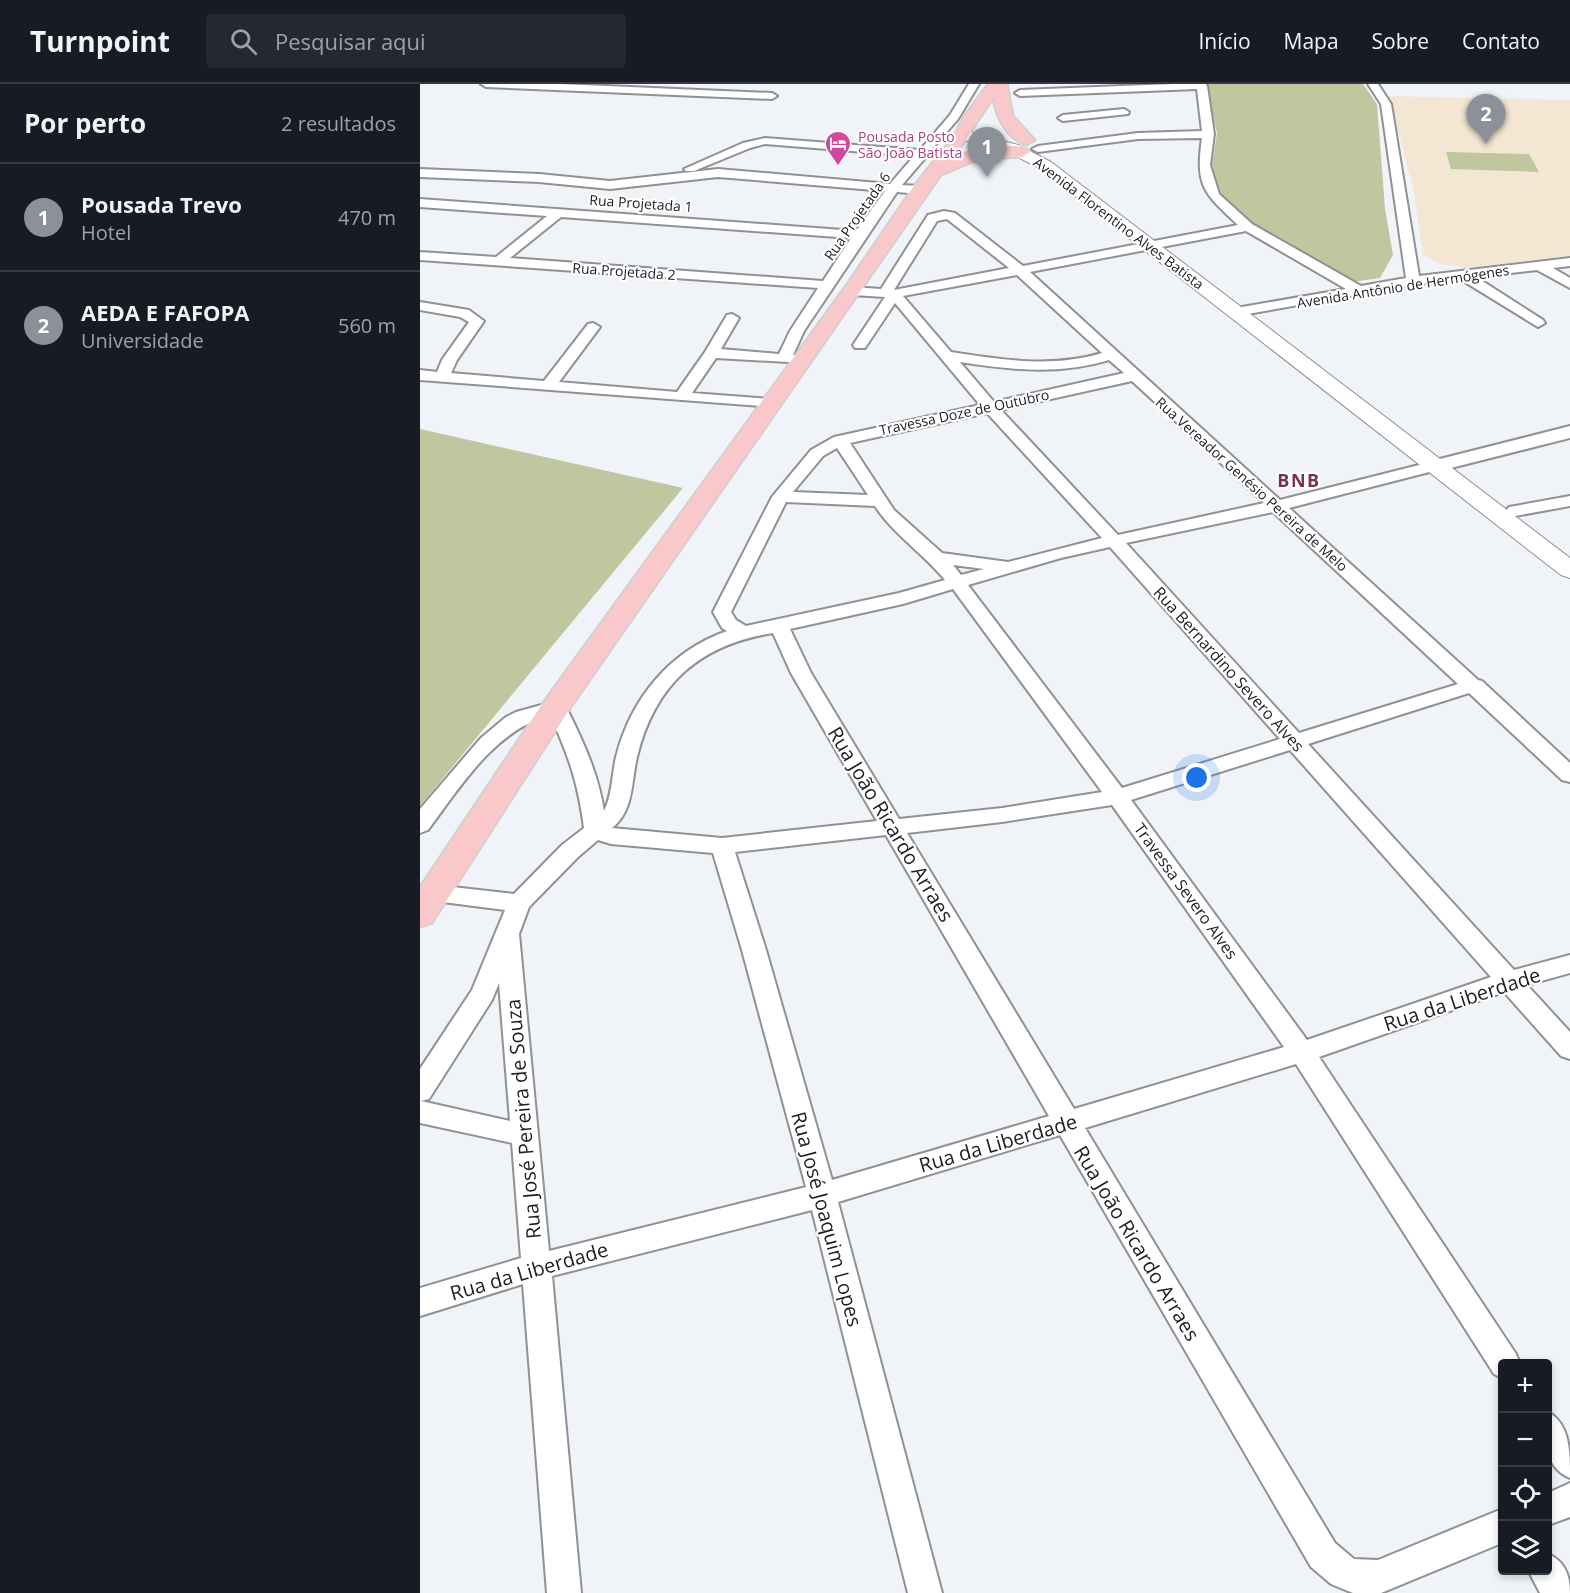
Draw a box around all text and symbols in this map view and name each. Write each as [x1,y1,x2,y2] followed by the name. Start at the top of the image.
[206,14,626,68] search box
[30,22,170,60] text: Turnpoint
[227,25,260,58] icon: search
[275,26,426,56] text: Pesquisar aqui
[1198,27,1251,55] text: Início
[1284,27,1339,55] text: Mapa
[1372,27,1429,55] text: Sobre
[1462,27,1540,55] text: Contato
[1466,94,1506,144] pin: 2
[24,105,146,141] text: Por perto
[281,110,396,137] text: 2 resultados
[858,127,962,162] place label: Pousada Posto São João Batista
[968,128,1006,177] pin: 1
[823,129,853,167] hotel icon: Pousada Posto São João Batista
[1030,153,1208,293] street label: Avenida Florentino Alves Batista
[820,168,894,264] street label: Rua Projetada 6
[81,189,242,219] text: Pousada Trevo
[589,190,693,216] street label: Rua Projetada 1
[38,204,49,231] text: 1
[338,204,396,231] text: 470 m
[81,219,131,246] text: Hotel
[572,258,676,284] street label: Rua Projetada 2
[1295,260,1511,312] street label: Avenida Antônio de Hermógenes
[81,297,250,327] text: AEDA E FAFOPA
[38,312,49,339] text: 2
[338,312,396,339] text: 560 m
[81,327,204,354] text: Universidade
[877,385,1051,439] street label: Travessa Doze de Outubro
[1152,393,1352,575] street label: Rua Vereador Genésio Pereira de Melo
[1277,468,1321,492] district label: BNB
[1149,582,1309,756] street label: Rua Bernardino Severo Alves
[822,721,960,927] street label: Rua João Ricardo Arraes
[1182,763,1211,792] your location
[1129,818,1243,964] street label: Travessa Severo Alves
[1380,961,1544,1037] street label: Rua da Liberdade
[499,998,547,1240] street label: Rua José Pereira de Souza
[916,1108,1080,1178] street label: Rua da Liberdade
[785,1109,869,1329] street label: Rua José Joaquim Lopes
[1068,1140,1206,1346] street label: Rua João Ricardo Arraes
[447,1236,611,1306] street label: Rua da Liberdade
[1498,1359,1552,1575] map controls
[1498,1359,1552,1413] button: +
[1498,1413,1552,1467] button: −
[1498,1467,1552,1521] button: locate
[1498,1521,1552,1575] button: layers

